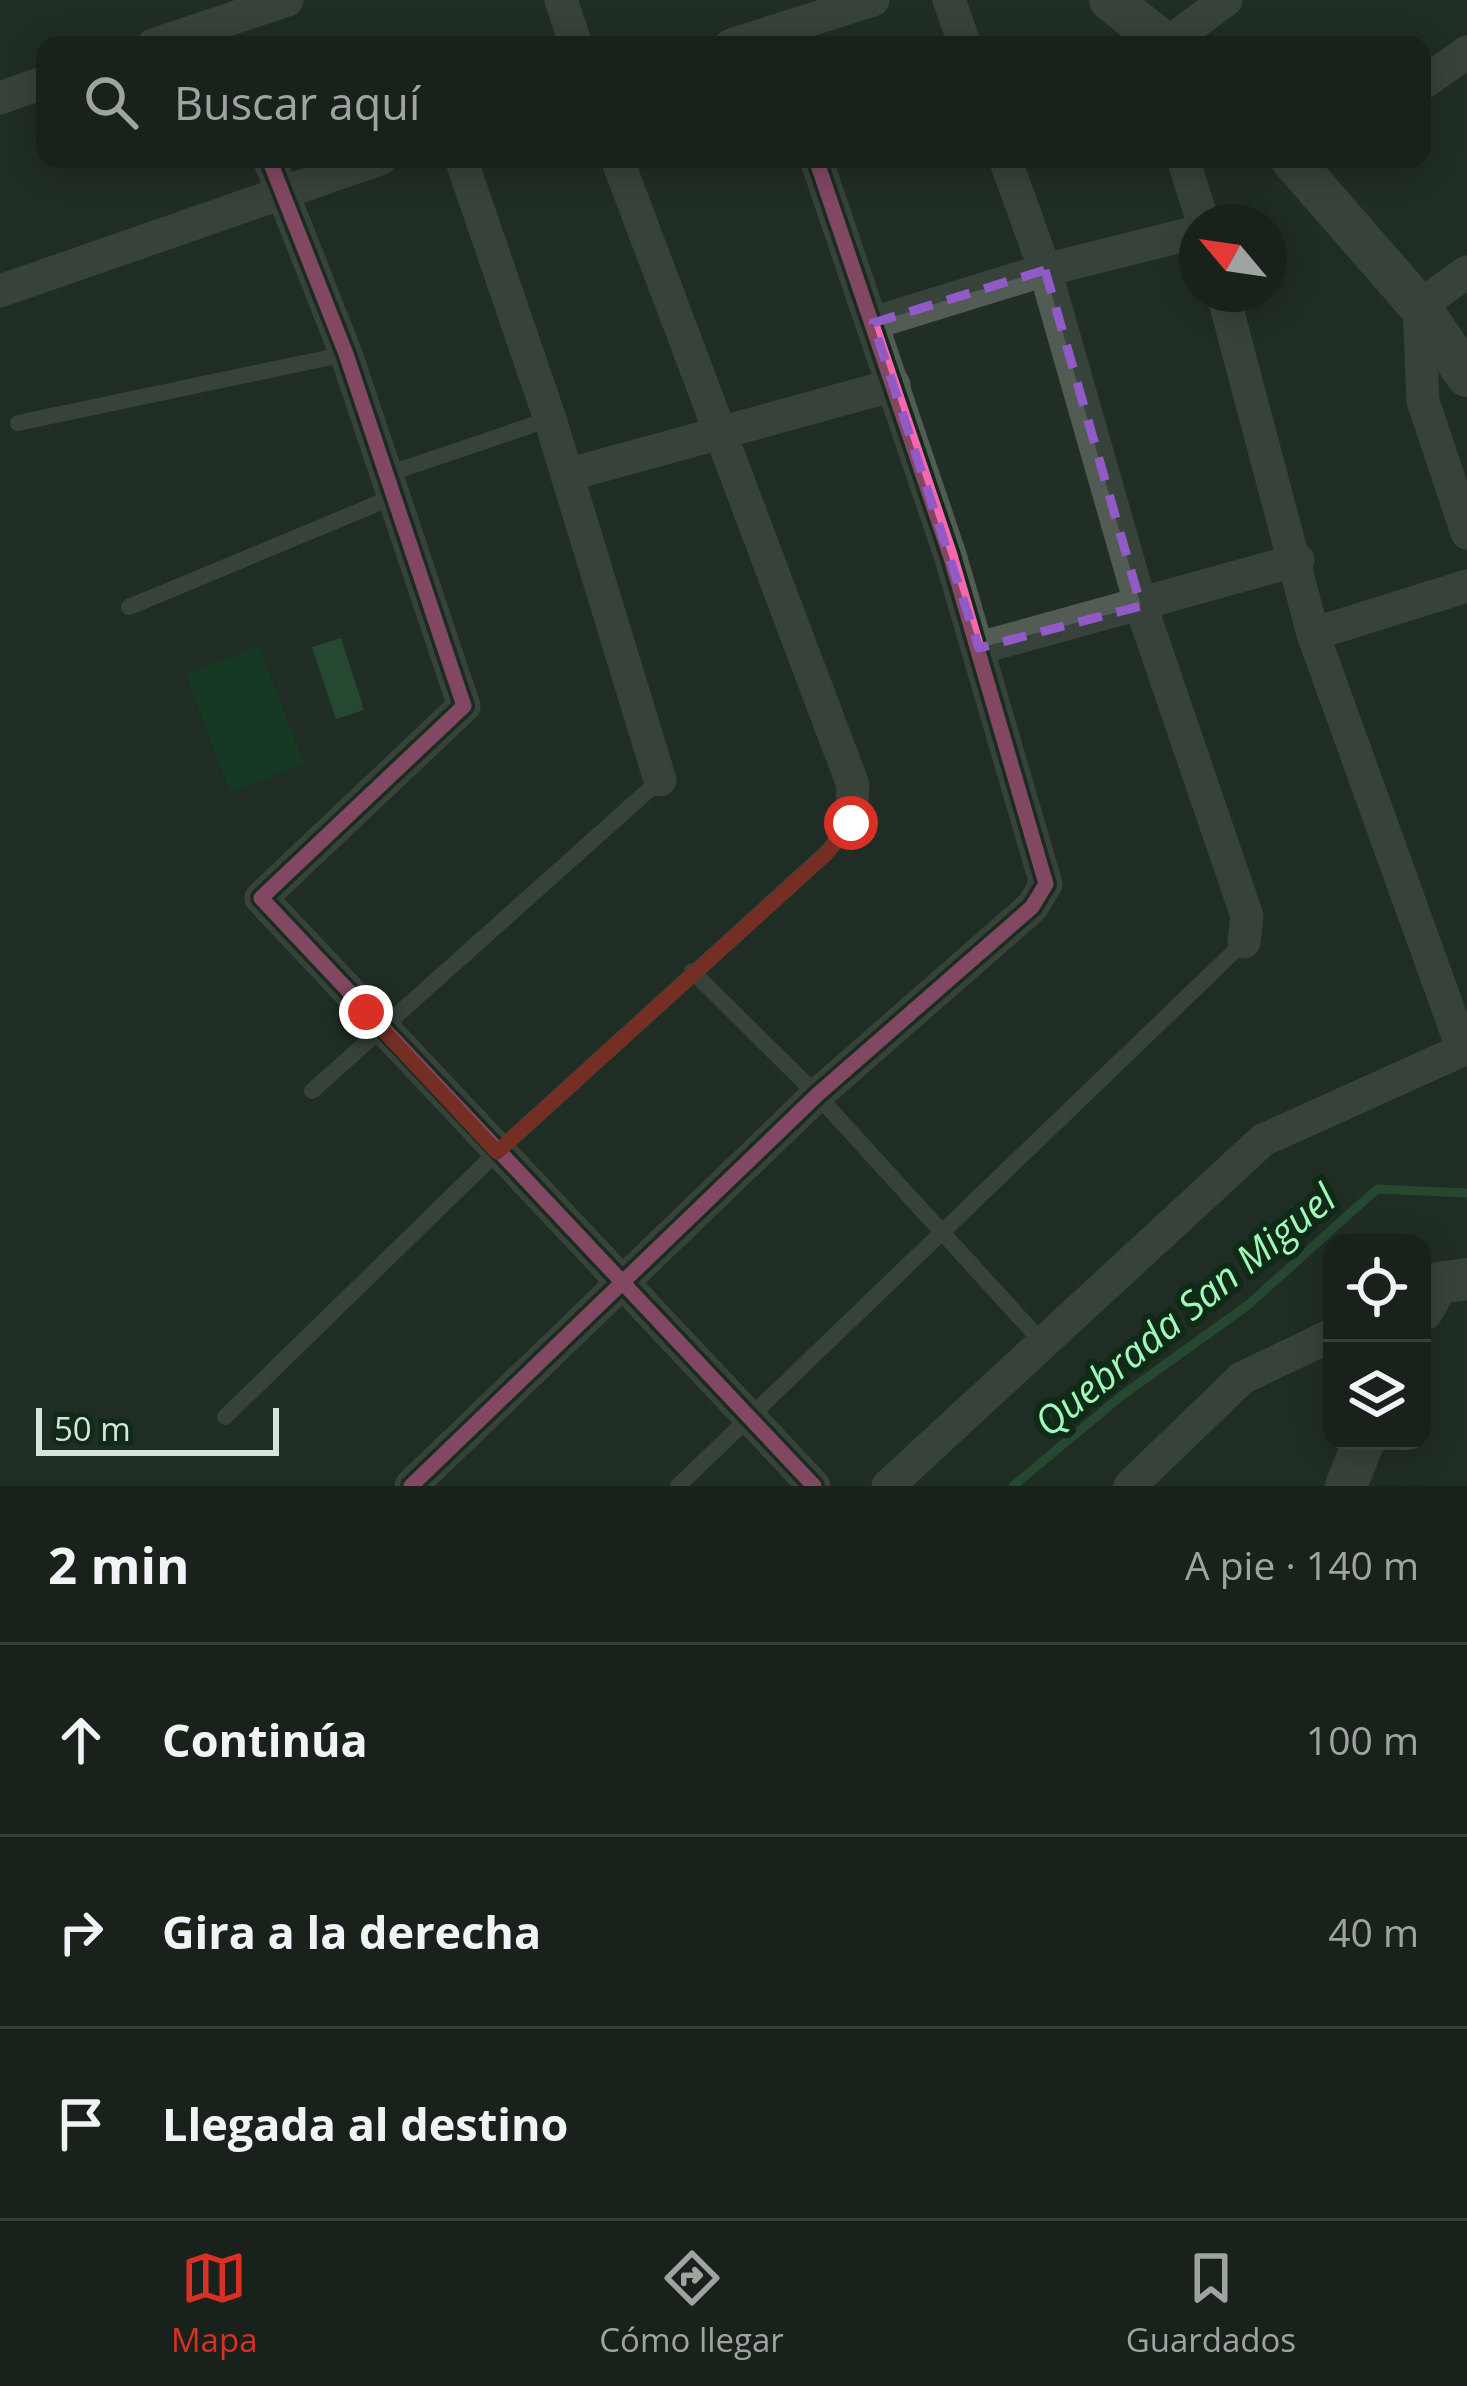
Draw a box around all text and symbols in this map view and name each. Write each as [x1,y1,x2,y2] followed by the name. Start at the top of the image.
[36,36,1431,168] search box
[78,69,144,135] icon: search
[174,72,420,133] text: Buscar aquí
[1179,204,1287,312] north arrow
[824,796,878,850] route start
[339,985,393,1039] route end
[1022,1170,1347,1447] water label: Quebrada San Miguel
[1323,1234,1431,1450] map controls
[1323,1234,1431,1342] button: locate
[1323,1342,1431,1450] button: layers
[36,1402,279,1455] scale bar
[54,1406,131,1451] text: 50 m
[48,1529,190,1599] text: 2 min
[1185,1538,1419,1591] text: A pie · 140 m
[48,1707,114,1773] icon: ahead
[162,1709,368,1770] text: Continúa
[1306,1713,1419,1766] text: 100 m
[48,1899,114,1965] icon: right
[162,1901,541,1962] text: Gira a la derecha
[1328,1905,1419,1958] text: 40 m
[48,2091,114,2157] icon: arrive
[162,2093,568,2154] text: Llegada al destino
[171,2245,257,2362] tab: Mapa
[599,2245,784,2362] tab: Cómo llegar
[1126,2245,1296,2362] tab: Guardados

